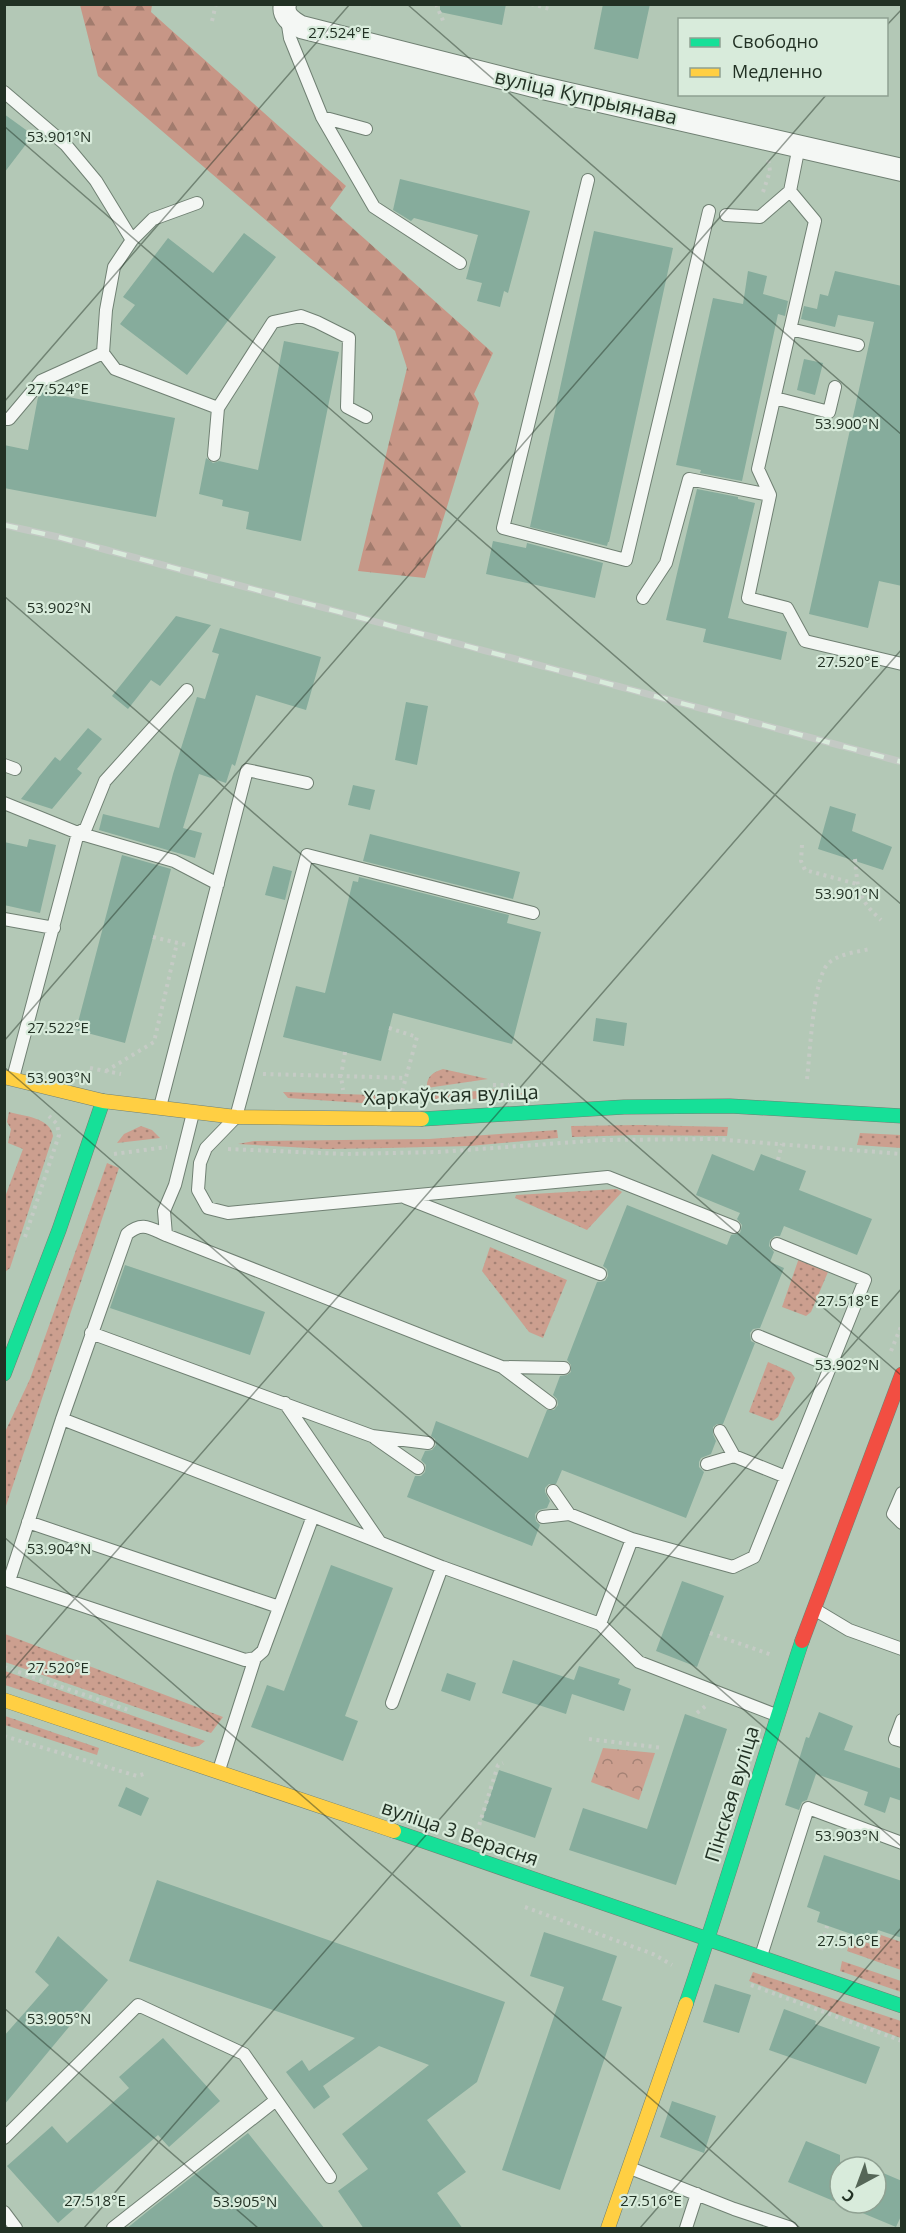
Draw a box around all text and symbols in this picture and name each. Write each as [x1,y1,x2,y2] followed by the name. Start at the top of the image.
[678,18,888,96] legend
[308,22,370,42] text: 27.524°E
[732,29,819,53] text: Свободно
[732,59,823,83] text: Медленно
[492,62,680,131] street label: вуліца Купрыянава
[27,126,91,146] text: 53.901°N
[27,378,89,398] text: 27.524°E
[815,413,879,433] text: 53.900°N
[27,597,91,617] text: 53.902°N
[817,651,879,671] text: 27.520°E
[815,883,879,903] text: 53.901°N
[27,1017,89,1037] text: 27.522°E
[27,1067,91,1087] text: 53.903°N
[363,1078,539,1111] street label: Харкаўская вуліца
[817,1290,879,1310] text: 27.518°E
[815,1354,879,1374] text: 53.902°N
[27,1538,91,1558] text: 53.904°N
[27,1657,89,1677] text: 27.520°E
[698,1722,765,1865] street label: Пінская вуліца
[378,1793,542,1872] street label: вуліца 3 Верасня
[815,1825,879,1845] text: 53.903°N
[817,1930,879,1950] text: 27.516°E
[27,2008,91,2028] text: 53.905°N
[828,2155,888,2215] north arrow
[837,2185,859,2208] text: С
[64,2190,126,2210] text: 27.518°E
[620,2190,682,2210] text: 27.516°E
[213,2191,277,2211] text: 53.905°N

